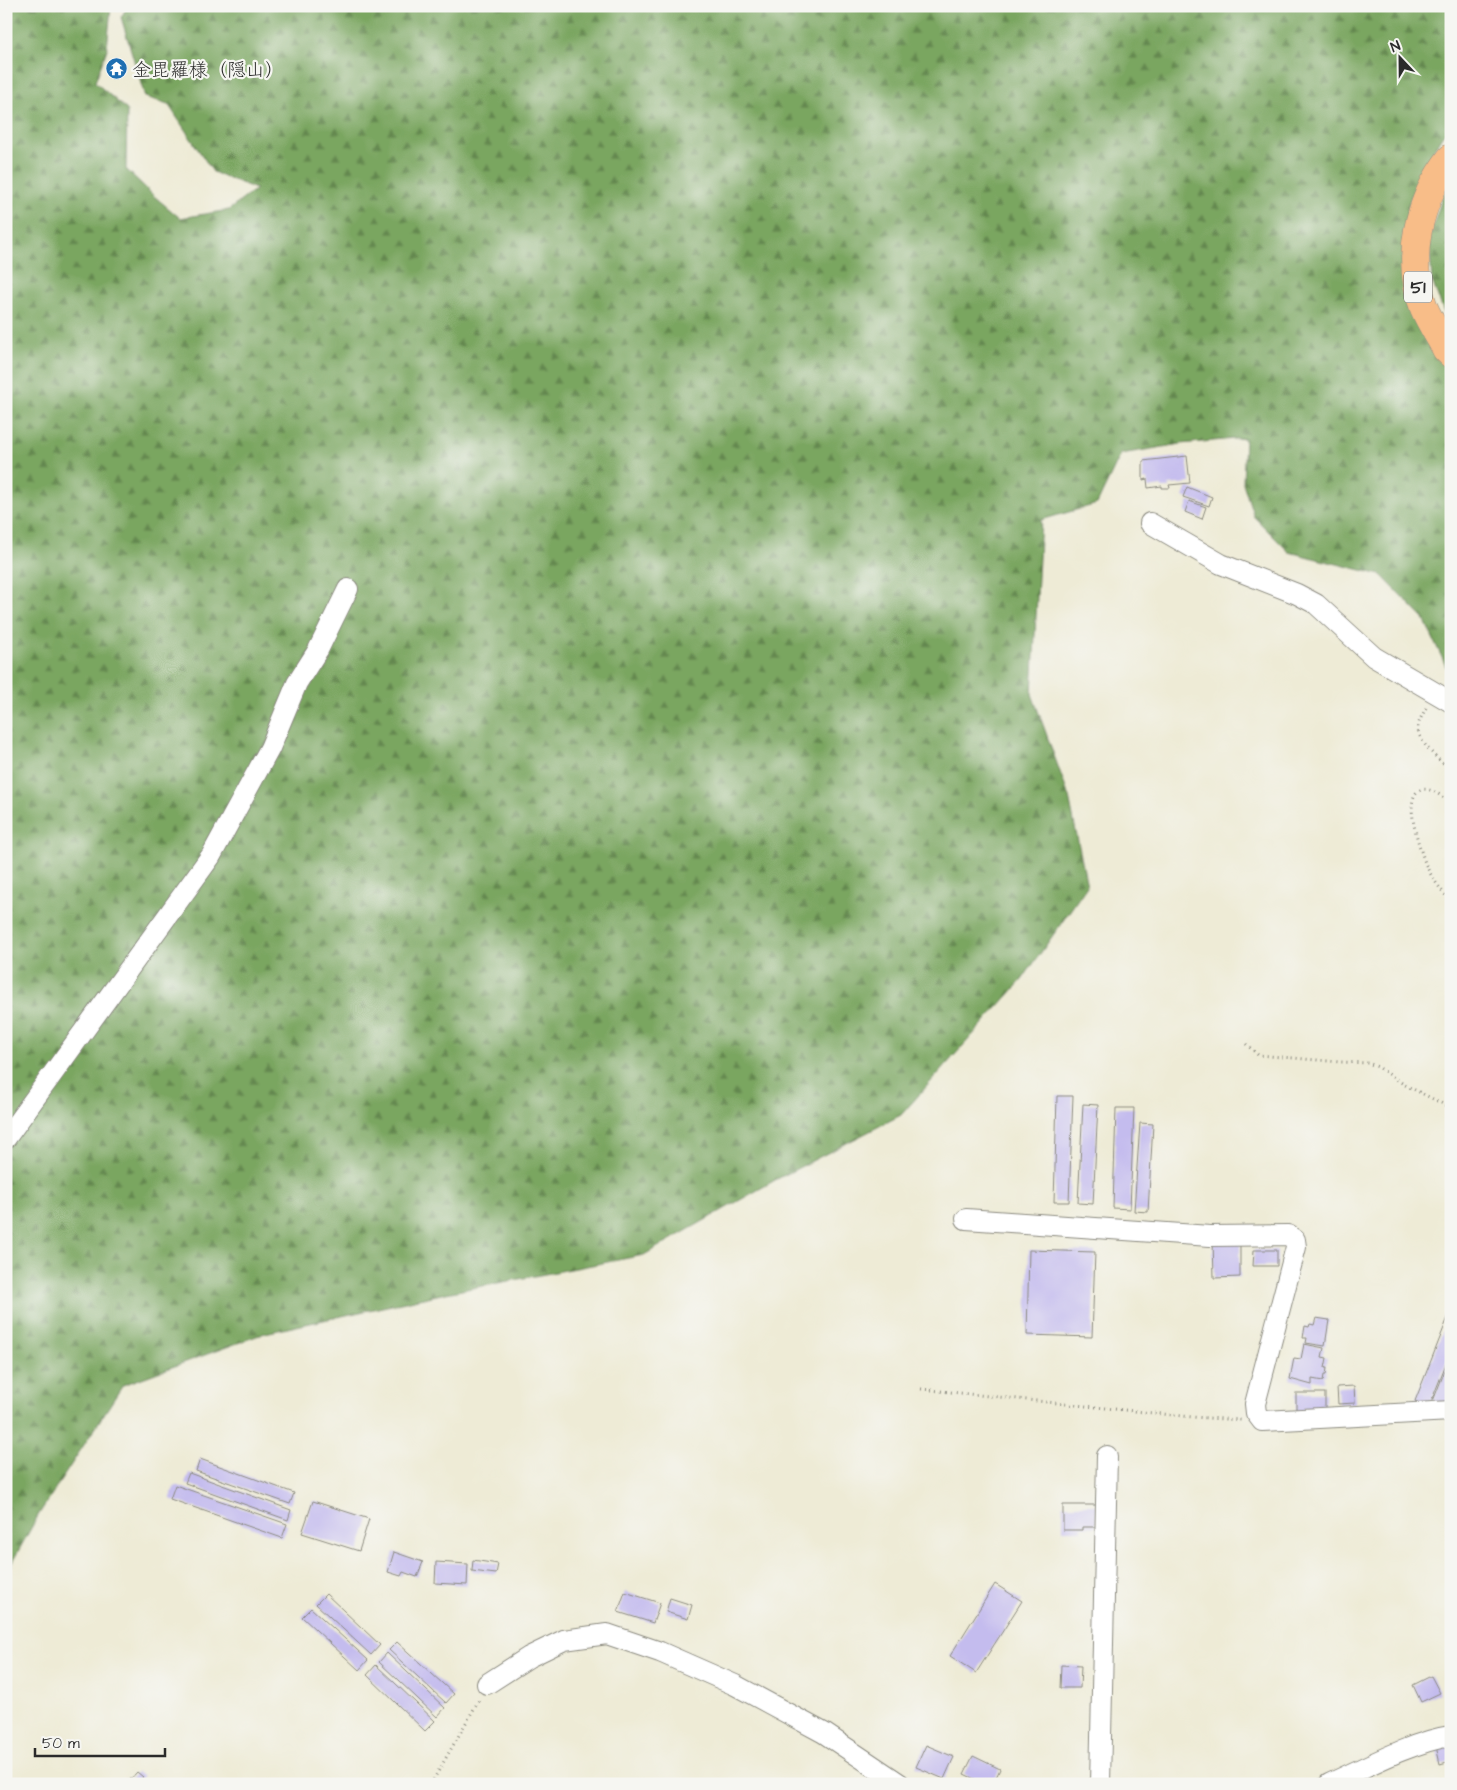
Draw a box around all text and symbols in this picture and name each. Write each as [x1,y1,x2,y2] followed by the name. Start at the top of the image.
[1374,32,1424,82] north arrow
[1388,36,1404,58] text: N
[104,57,128,81] temple icon: 金毘羅様（隠山）
[132,57,284,84] place label: 金毘羅様（隠山）
[1404,272,1432,302] road number: 51
[35,1725,165,1757] scale bar
[42,1733,80,1754] text: 50 m

